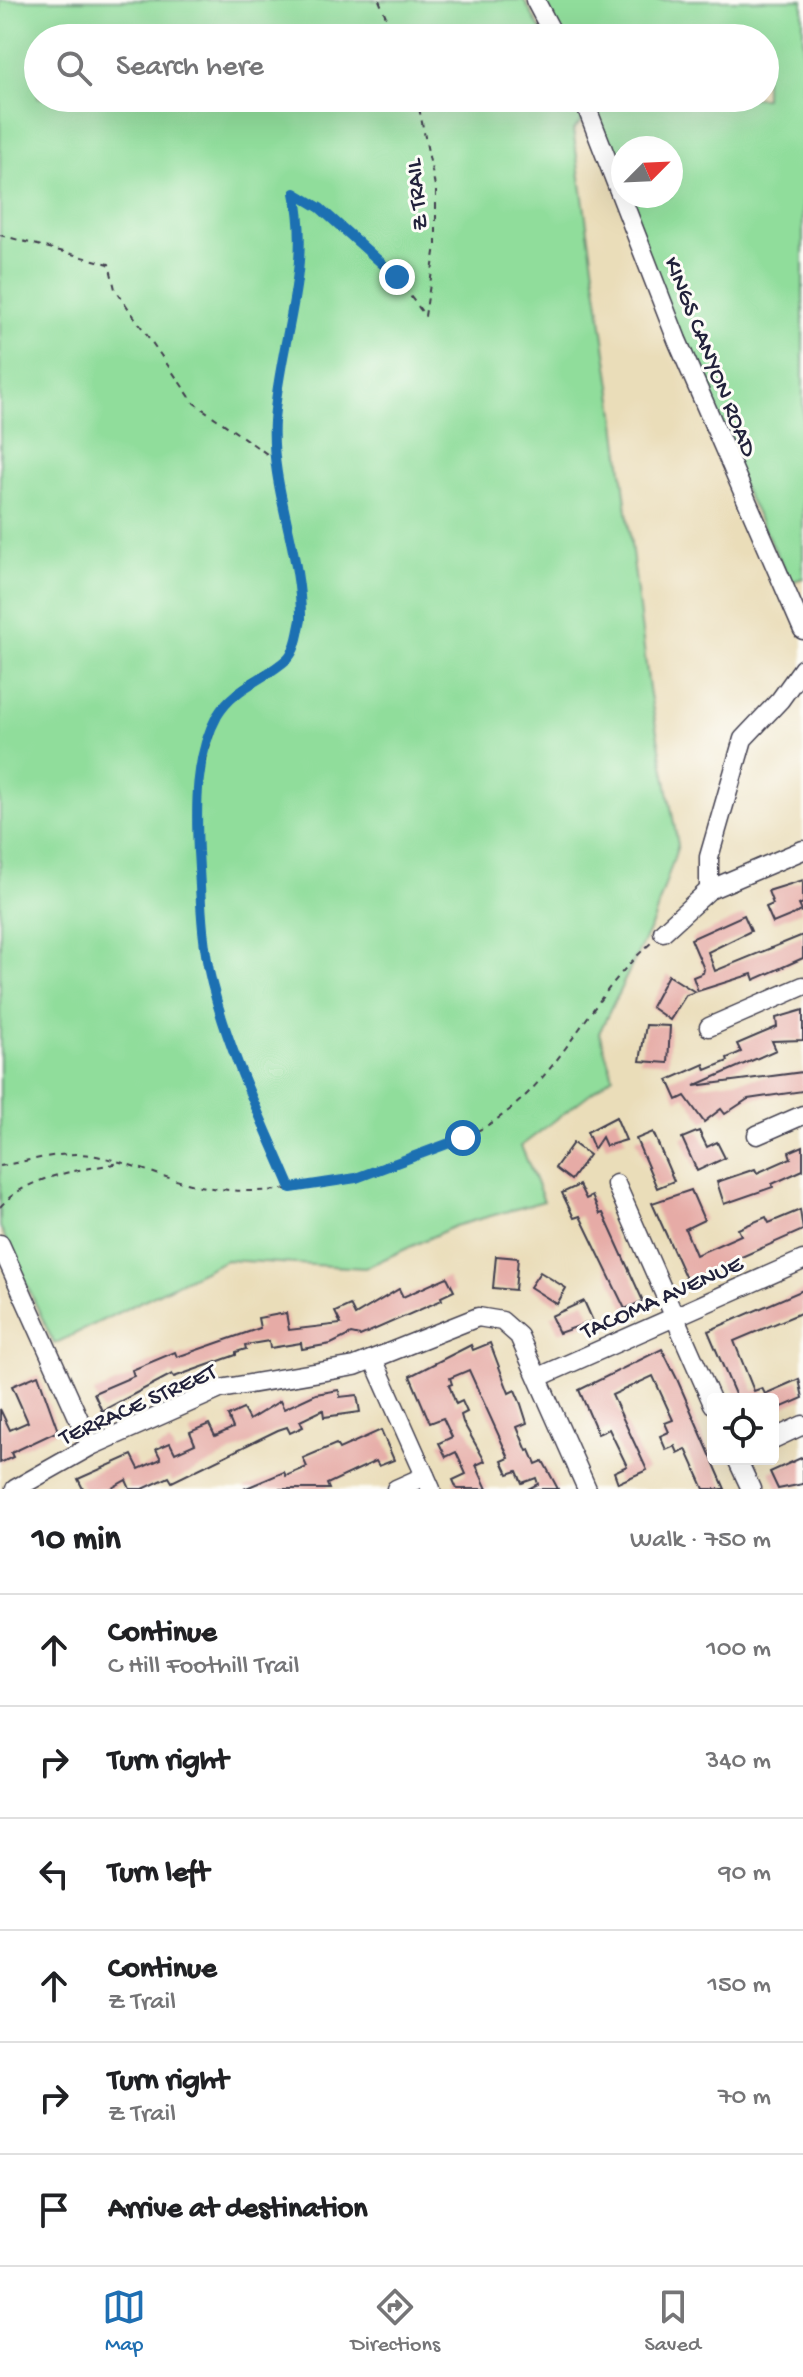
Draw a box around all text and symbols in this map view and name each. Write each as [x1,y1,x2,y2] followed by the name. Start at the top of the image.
[24,24,779,112] search box
[52,46,96,90] icon: search
[116,51,264,86] text: Search here
[611,136,683,208] north arrow
[400,156,437,232] street label: Z TRAIL
[655,253,762,462] street label: KINGS CANYON ROAD
[379,259,415,295] route end
[445,1120,481,1156] route start
[575,1250,749,1349] street label: TACOMA AVENUE
[53,1358,223,1455] street label: TERRACE STREET
[707,1393,779,1465] map controls
[707,1393,779,1465] button: locate
[32,1521,121,1561] text: 10 min
[630,1526,771,1557] text: Walk · 750 m
[108,1617,217,1652] text: Continue
[32,1628,76,1672] icon: ahead
[706,1635,771,1666] text: 100 m
[108,1652,299,1683] text: C Hill Foothill Trail
[32,1740,76,1784] icon: right
[108,1745,228,1780] text: Turn right
[706,1747,771,1778] text: 340 m
[32,1852,76,1896] icon: left
[108,1857,209,1892] text: Turn left
[719,1859,771,1890] text: 90 m
[108,1953,217,1988] text: Continue
[32,1964,76,2008] icon: ahead
[707,1971,771,2002] text: 150 m
[108,1988,176,2019] text: Z Trail
[108,2065,228,2100] text: Turn right
[32,2076,76,2120] icon: right
[718,2083,771,2114] text: 70 m
[108,2100,176,2131] text: Z Trail
[32,2188,76,2232] icon: arrive
[108,2193,368,2228] text: Arrive at destination
[102,2285,146,2359] tab: Map
[351,2285,440,2359] tab: Directions
[644,2285,701,2359] tab: Saved

